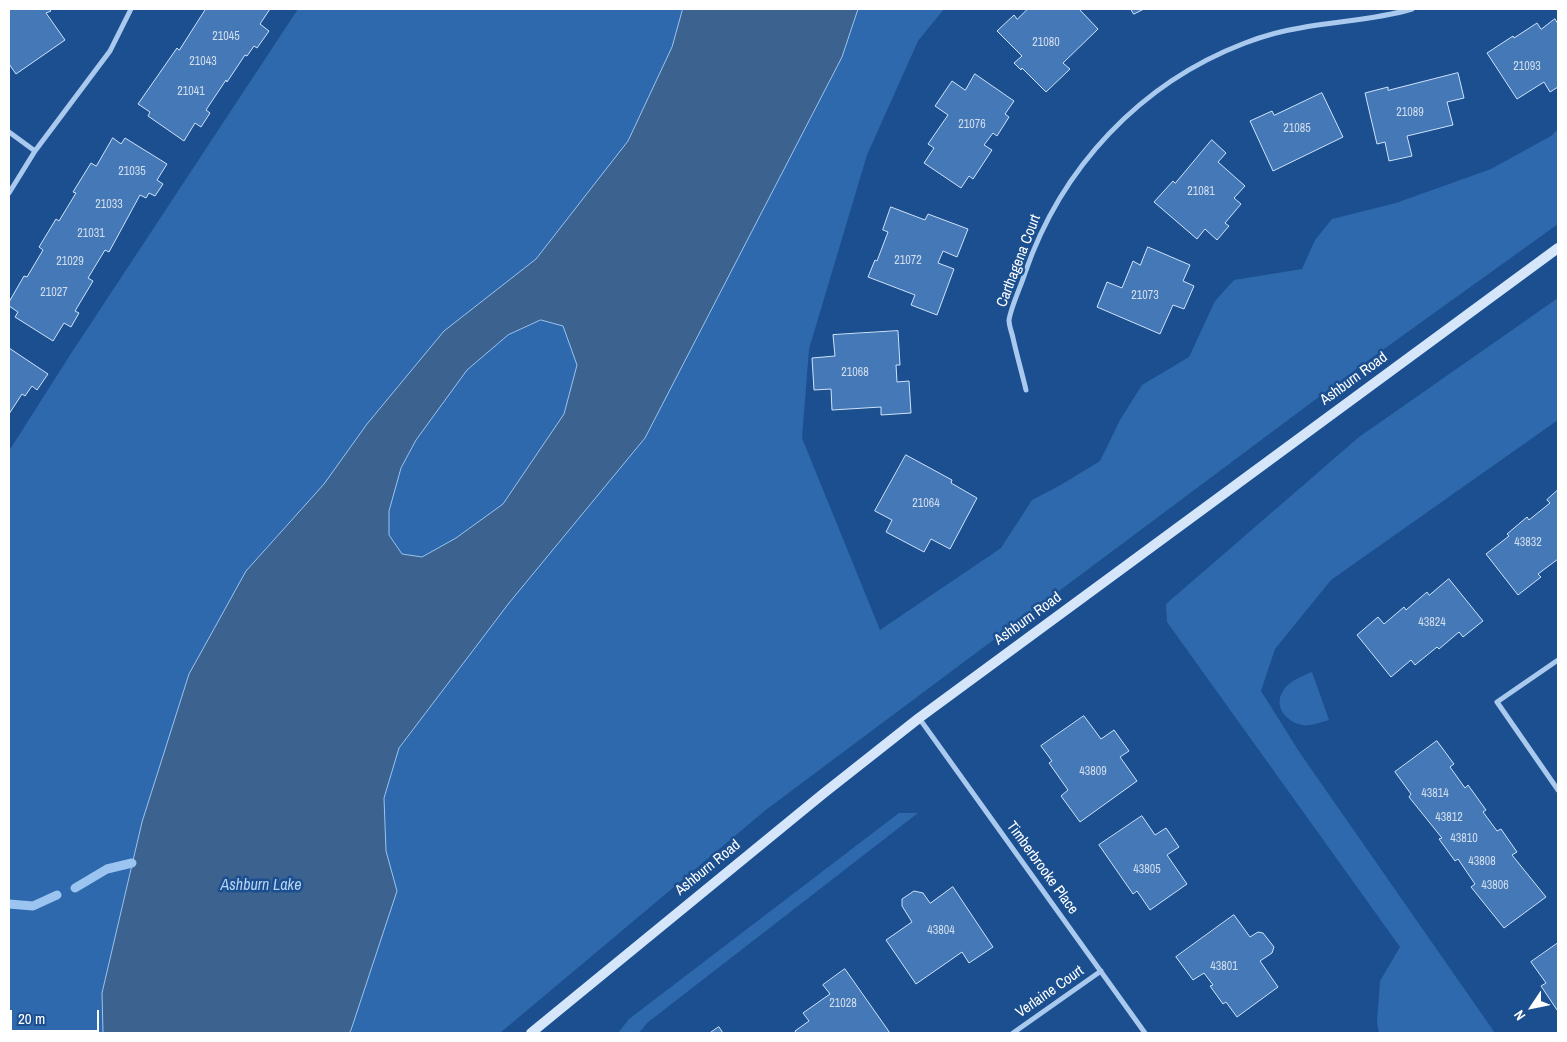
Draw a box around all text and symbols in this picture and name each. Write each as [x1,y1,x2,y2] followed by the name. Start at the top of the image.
[212,30,240,44] house number: 21045
[1032,36,1060,50] house number: 21080
[189,55,217,69] house number: 21043
[1513,60,1541,74] house number: 21093
[177,85,205,99] house number: 21041
[1396,106,1424,120] house number: 21089
[958,118,986,132] house number: 21076
[1283,122,1311,136] house number: 21085
[118,165,146,179] house number: 21035
[1187,185,1215,199] house number: 21081
[95,198,123,212] house number: 21033
[993,212,1045,310] street label: Carthagena Court
[77,227,105,241] house number: 21031
[894,254,922,268] house number: 21072
[56,255,84,269] house number: 21029
[40,286,68,300] house number: 21027
[1131,289,1159,303] house number: 21073
[1317,349,1391,409] street label: Ashburn Road
[841,366,869,380] house number: 21068
[912,497,940,511] house number: 21064
[1514,536,1542,550] house number: 43832
[991,589,1065,649] street label: Ashburn Road
[1418,616,1446,630] house number: 43824
[1079,765,1107,779] house number: 43809
[1421,787,1449,801] house number: 43814
[1435,811,1463,825] house number: 43812
[1002,818,1082,918] street label: Timberbrooke Place
[1450,832,1478,846] house number: 43810
[672,836,744,900] street label: Ashburn Road
[1468,855,1496,869] house number: 43808
[1133,863,1161,877] house number: 43805
[221,876,301,896] water label: Ashburn Lake
[1481,879,1509,893] house number: 43806
[927,924,955,938] house number: 43804
[1210,960,1238,974] house number: 43801
[1013,962,1087,1022] street label: Verlaine Court
[1507,982,1557,1032] north arrow
[829,997,857,1011] house number: 21028
[12,1000,101,1032] scale bar
[1510,1007,1529,1024] text: N
[18,1008,45,1029] text: 20 m

